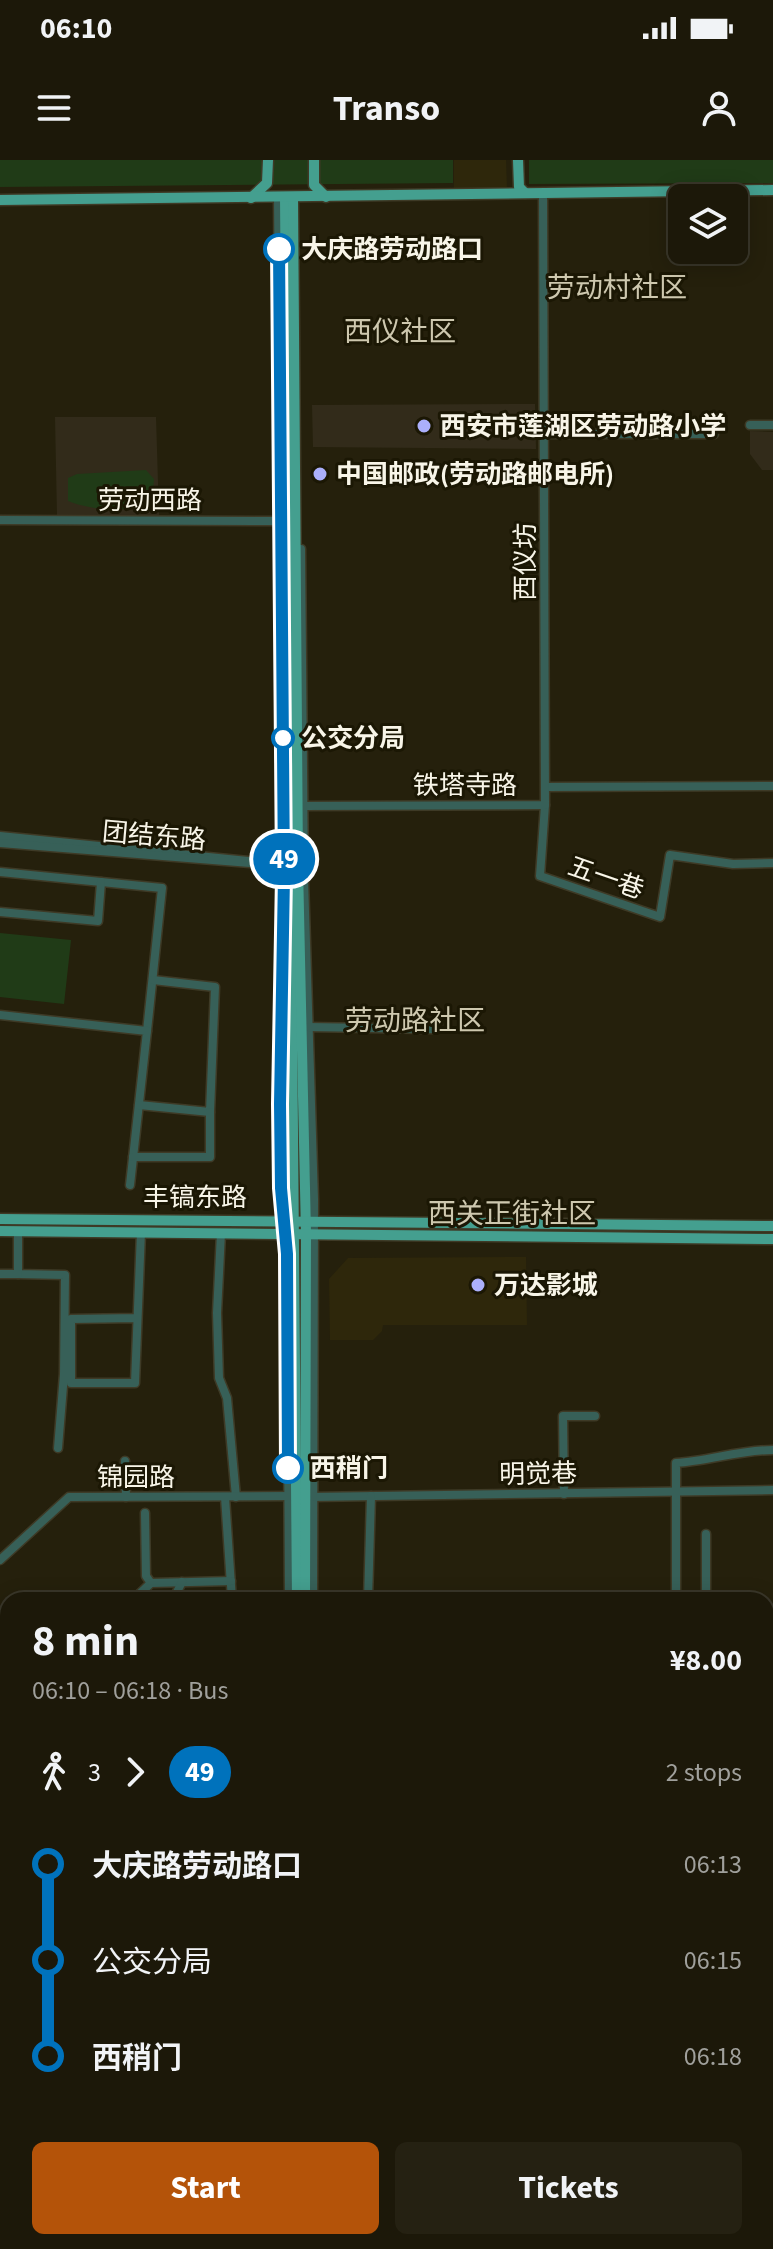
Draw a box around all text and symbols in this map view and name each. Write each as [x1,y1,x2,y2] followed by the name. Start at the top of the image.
[40,7,112,50] text: 06:10
[333,83,440,134] text: Transo
[32,86,76,130] icon: menu
[697,86,741,130] icon: person
[668,184,748,264] map controls
[668,184,748,264] button: layers
[301,231,483,268] place label: 大庆路劳动路口
[264,234,294,264] marker: 大庆路劳动路口
[547,268,687,308] district label: 劳动村社区
[344,312,456,352] district label: 西仪社区
[440,408,726,445] place label: 西安市莲湖区劳动路小学
[415,417,433,435] marker: 西安市莲湖区劳动路小学
[336,456,614,493] place label: 中国邮政(劳动路邮电所)
[311,465,329,483] marker: 中国邮政(劳动路邮电所)
[98,482,202,519] street label: 劳动西路
[507,523,544,601] street label: 西仪坊
[301,720,405,757] place label: 公交分局
[272,727,294,749] marker: 公交分局
[413,767,517,804] street label: 铁塔寺路
[101,813,207,859] street label: 团结东路
[248,833,320,885] line badge: 49
[269,839,299,879] text: 49
[563,848,649,908] street label: 五一巷
[345,1001,485,1041] district label: 劳动路社区
[143,1179,247,1216] street label: 丰镐东路
[428,1194,596,1234] district label: 西关正街社区
[494,1267,598,1304] place label: 万达影城
[469,1276,487,1294] marker: 万达影城
[310,1450,388,1487] place label: 西稍门
[273,1453,303,1483] marker: 西稍门
[499,1455,577,1493] street label: 明觉巷
[97,1459,175,1496] street label: 锦园路
[32,1610,139,1673] text: 8 min
[670,1639,742,1682] text: ¥8.00
[32,1672,228,1709] text: 06:10 – 06:18 · Bus
[32,1750,76,1794] icon: walk
[113,1750,157,1794] icon: forward
[185,1752,215,1792] text: 49
[88,1754,101,1791] text: 3
[666,1754,742,1791] text: 2 stops
[92,1845,302,1888] text: 大庆路劳动路口
[684,1846,742,1883] text: 06:13
[92,1941,212,1984] text: 公交分局
[684,1942,742,1979] text: 06:15
[92,2037,182,2080] text: 西稍门
[684,2038,742,2075] text: 06:18
[32,2142,379,2234] button: Start
[395,2142,742,2234] button: Tickets

